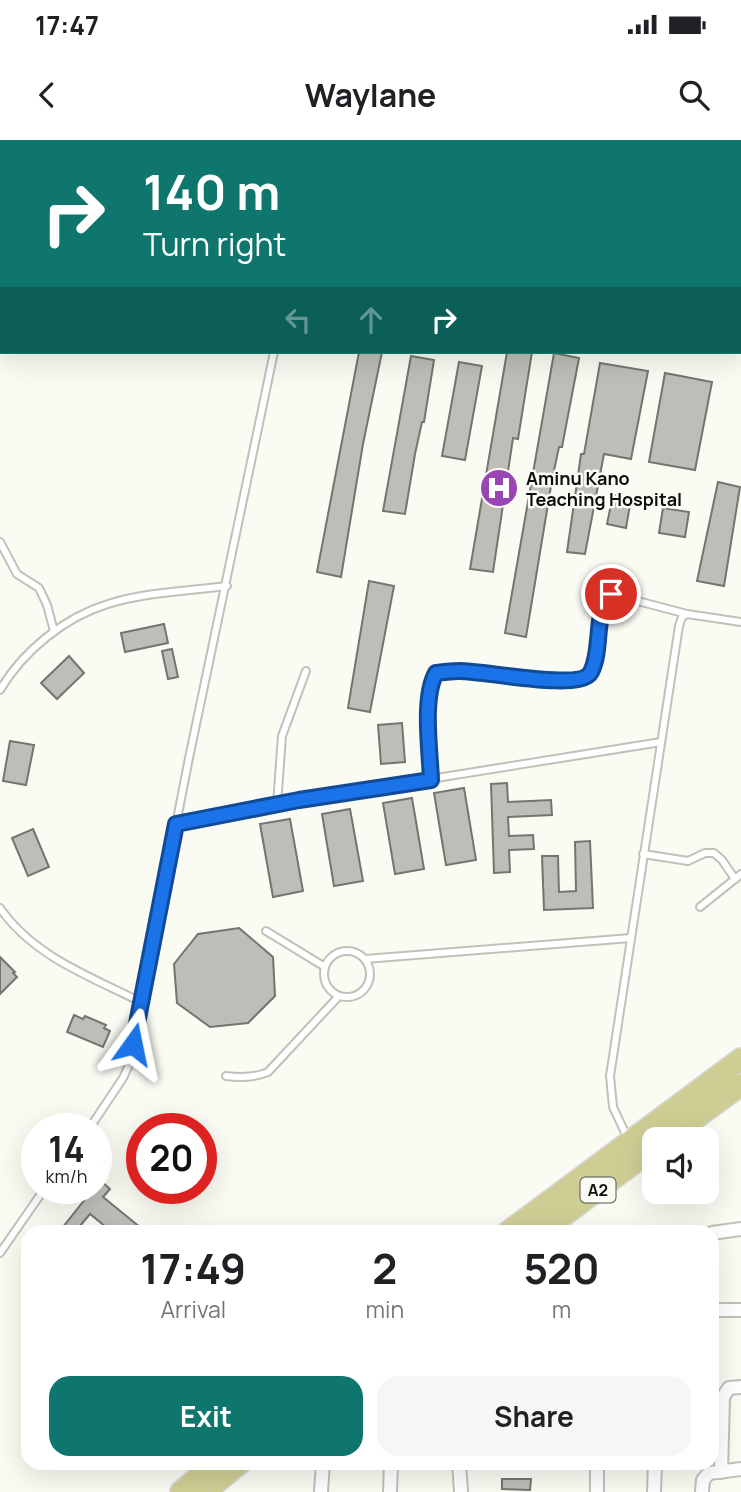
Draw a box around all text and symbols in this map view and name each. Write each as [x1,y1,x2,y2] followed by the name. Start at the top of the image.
[35,7,99,43] text: 17:47
[305,73,436,117] text: Waylane
[28,76,66,114] icon: back
[675,76,713,114] icon: search
[143,158,280,225] text: 140 m
[28,168,119,259] icon: right
[143,222,286,266] text: Turn right
[279,301,317,339] icon: left
[352,301,390,339] icon: ahead
[425,301,463,339] icon: right
[526,466,682,511] place label: Aminu Kano Teaching Hospital
[478,467,520,509] hospital icon: Aminu Kano Teaching Hospital
[581,564,641,624] pin
[592,575,630,613] icon: arrive
[96,1007,170,1081] position arrow
[126,1113,217,1204] speed limit sign: 20
[48,1125,85,1173] text: 14
[642,1127,719,1204] map controls
[642,1127,719,1204] button: sound
[46,1164,87,1188] text: km/h
[580,1178,616,1202] road number: A2
[140,1239,246,1297] text: 17:49
[372,1239,397,1297] text: 2
[523,1239,600,1297] text: 520
[160,1293,226,1325] text: Arrival
[366,1293,404,1325] text: min
[552,1293,571,1325] text: m
[49,1376,363,1456] button: Exit
[377,1376,691,1456] button: Share

